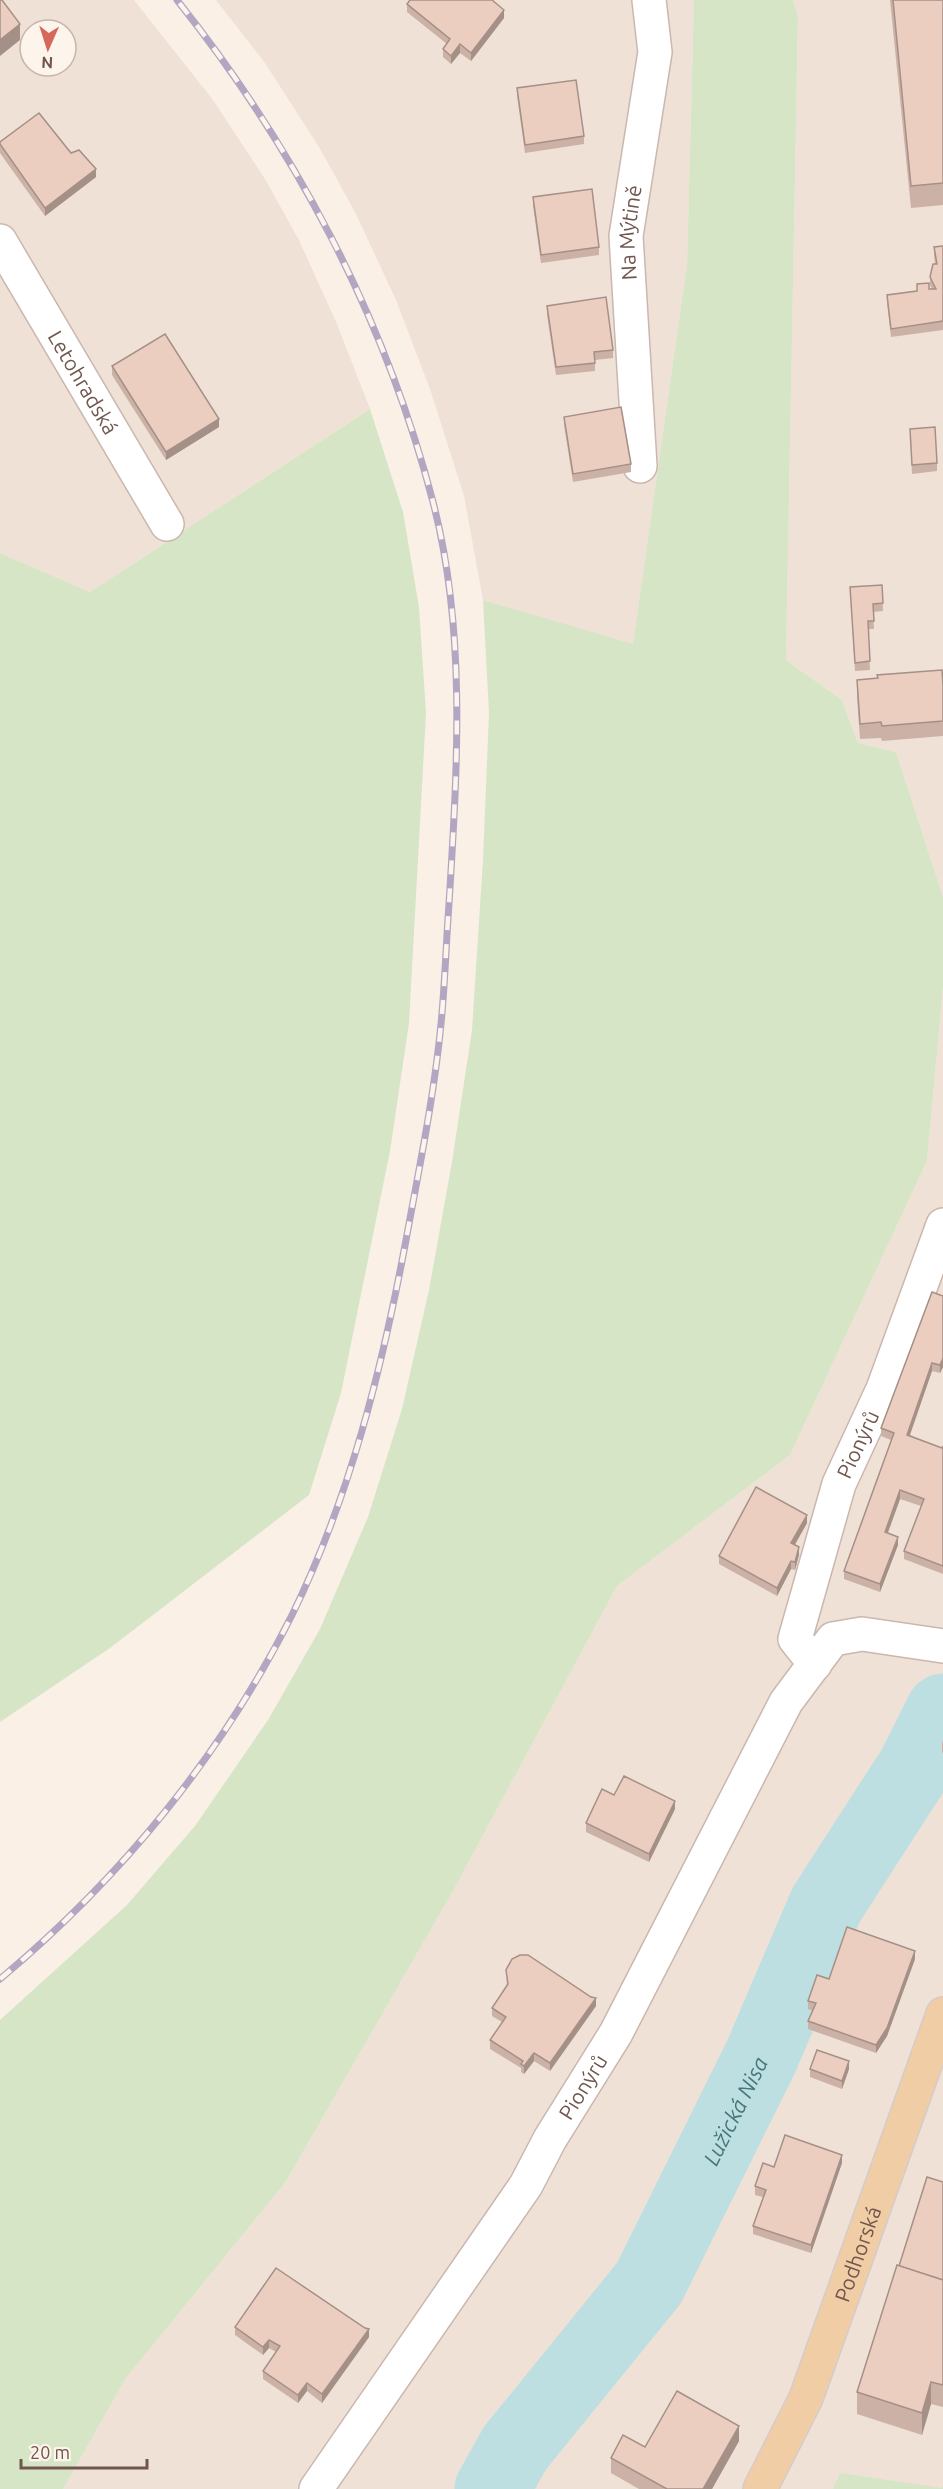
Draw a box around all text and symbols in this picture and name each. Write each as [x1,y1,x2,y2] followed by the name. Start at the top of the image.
[18,18,78,78] north arrow
[41,54,54,72] text: N
[614,183,646,281] street label: Na Mýtině
[43,326,123,438] street label: Letohradská
[831,1407,883,1482] street label: Pionýrů
[553,2050,612,2124] street label: Pionýrů
[697,2052,772,2169] water label: Lužická Nisa
[829,2203,885,2305] street label: Podhorská
[21,2432,147,2470] scale bar
[30,2442,70,2462] text: 20 m

